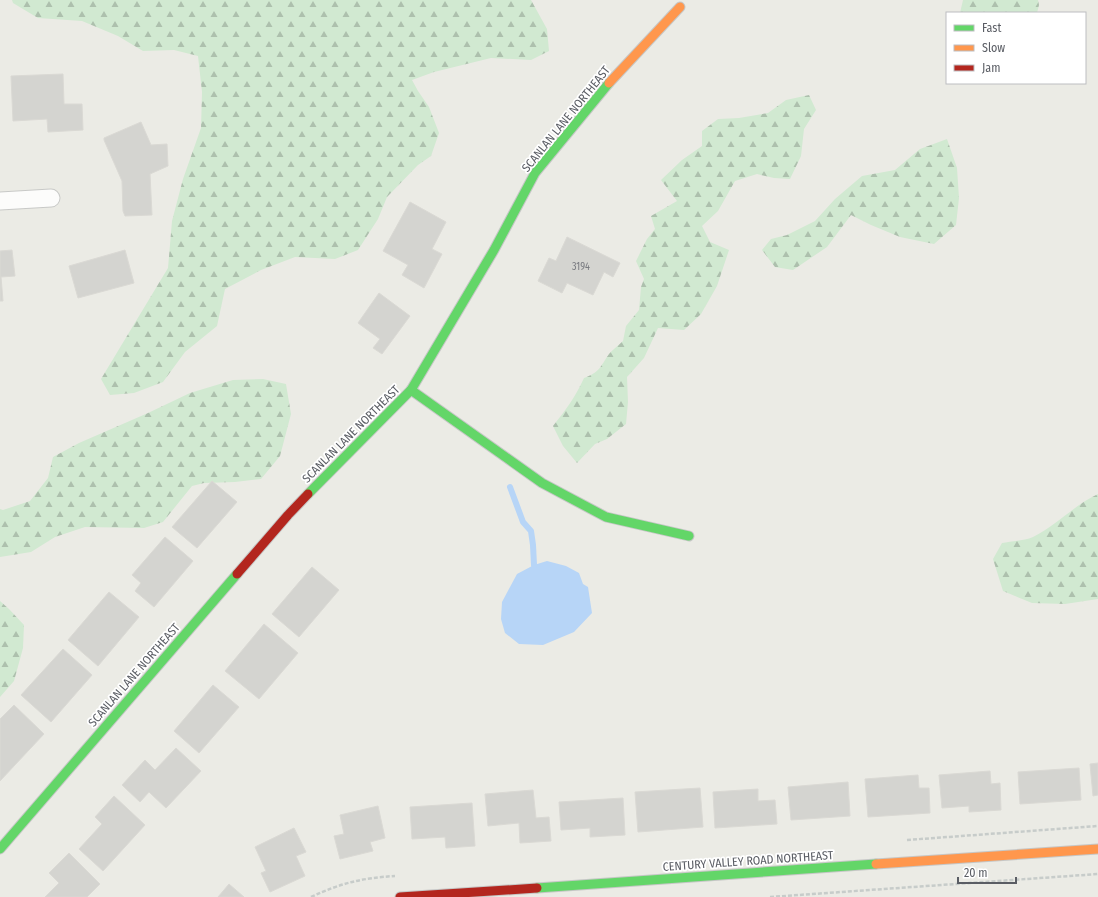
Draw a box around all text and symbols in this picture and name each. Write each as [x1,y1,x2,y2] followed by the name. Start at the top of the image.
[946,12,1086,84] legend
[982,21,1001,35] text: Fast
[982,41,1005,55] text: Slow
[982,61,1000,75] text: Jam
[519,63,613,175] street label: SCANLAN LANE NORTHEAST
[572,261,590,273] house number: 3194
[299,382,403,486] street label: SCANLAN LANE NORTHEAST
[85,620,183,729] street label: SCANLAN LANE NORTHEAST
[662,848,834,874] street label: CENTURY VALLEY ROAD NORTHEAST
[958,859,1016,885] scale bar
[964,866,988,880] text: 20 m

